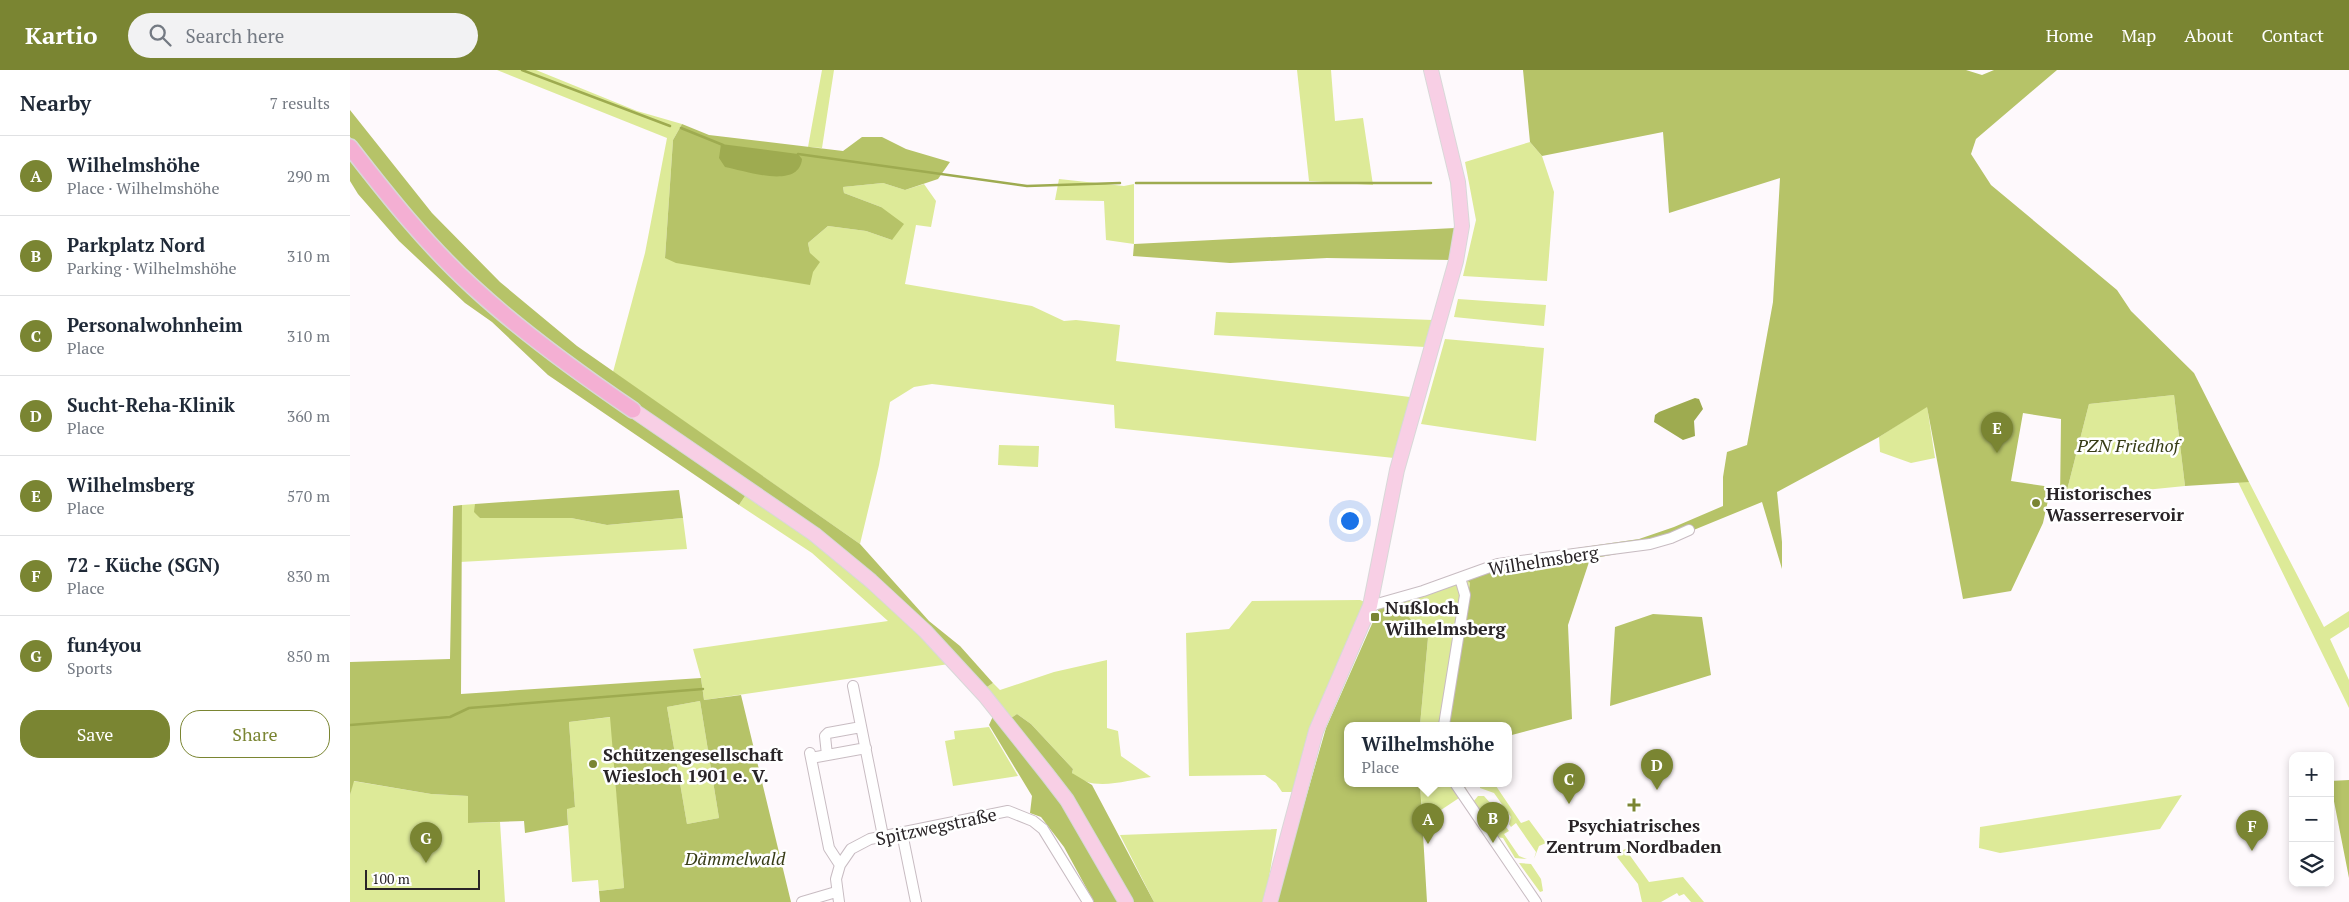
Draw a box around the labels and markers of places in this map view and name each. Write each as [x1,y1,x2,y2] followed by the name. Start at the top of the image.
[1981,412,2013,453] pin: E
[2046,481,2184,526] place label: Historisches Wasserreservoir
[2030,497,2042,509] marker: Historisches Wasserreservoir
[1385,595,1506,640] place label: Nußloch Wilhelmsberg
[1369,611,1381,623] marker: Nußloch Wilhelmsberg
[603,742,784,787] place label: Schützengesellschaft Wiesloch 1901 e. V.
[1641,749,1673,790] pin: D
[587,758,599,770] marker: Schützengesellschaft Wiesloch 1901 e. V.
[1553,763,1585,804] pin: C
[1627,798,1641,812] marker: Psychiatrisches Zentrum Nordbaden
[1477,802,1509,843] pin: B
[1412,803,1444,844] pin: A
[2236,810,2268,851] pin: F
[1546,813,1722,858] place label: Psychiatrisches Zentrum Nordbaden
[410,822,442,863] pin: G

